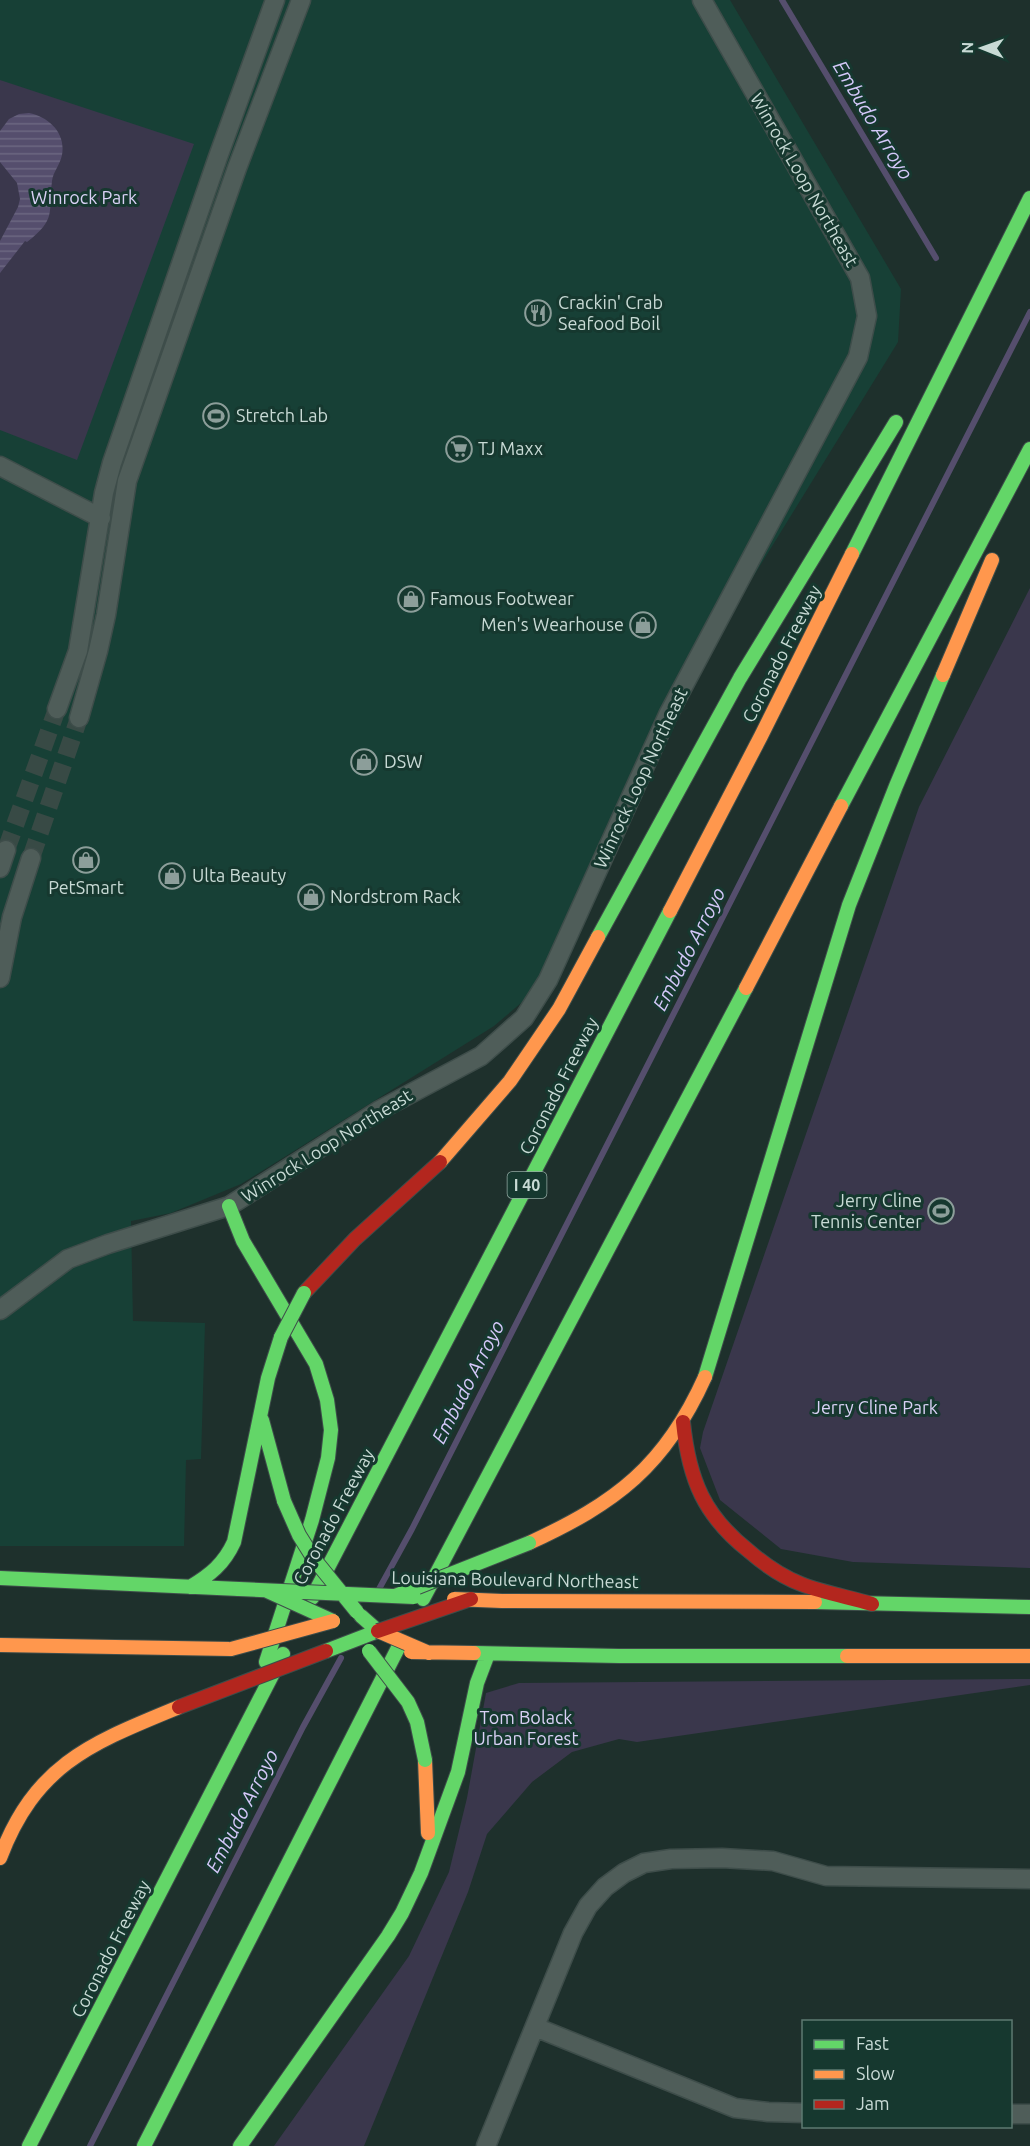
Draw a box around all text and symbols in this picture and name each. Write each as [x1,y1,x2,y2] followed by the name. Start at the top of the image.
[952,18,1012,78] north arrow
[958,42,976,54] text: N
[829,56,918,184] water label: Embudo Arroyo
[747,89,863,270] street label: Winrock Loop Northeast
[31,187,137,207] park label: Winrock Park
[558,292,663,333] place label: Crackin' Crab Seafood Boil
[523,298,553,328] restaurant icon: Crackin' Crab Seafood Boil
[201,401,231,431] sports icon: Stretch Lab
[236,405,328,425] place label: Stretch Lab
[444,434,474,464] supermarket icon: TJ Maxx
[478,438,543,458] place label: TJ Maxx
[738,581,825,725] street label: Coronado Freeway
[396,584,426,614] shop icon: Famous Footwear
[430,588,574,608] place label: Famous Footwear
[628,610,658,640] shop icon: Men's Wearhouse
[481,614,624,634] place label: Men's Wearhouse
[589,684,691,871] street label: Winrock Loop Northeast
[349,747,379,777] shop icon: DSW
[384,751,423,771] place label: DSW
[71,845,101,875] shop icon: PetSmart
[157,861,187,891] shop icon: Ulta Beauty
[192,865,286,885] place label: Ulta Beauty
[48,877,124,897] place label: PetSmart
[296,882,326,912] shop icon: Nordstrom Rack
[648,883,729,1014] water label: Embudo Arroyo
[330,886,460,906] place label: Nordstrom Rack
[515,1013,602,1157] street label: Coronado Freeway
[238,1084,415,1206] street label: Winrock Loop Northeast
[508,1172,546,1198] road number: I 40
[811,1190,922,1231] place label: Jerry Cline Tennis Center
[926,1196,956,1226] sports icon: Jerry Cline Tennis Center
[427,1316,508,1447] water label: Embudo Arroyo
[812,1397,938,1417] park label: Jerry Cline Park
[289,1445,378,1588] street label: Coronado Freeway
[391,1567,639,1591] street label: Louisiana Boulevard Northeast
[474,1707,578,1748] park label: Tom Bolack Urban Forest
[201,1745,282,1876] water label: Embudo Arroyo
[67,1876,154,2020] street label: Coronado Freeway
[802,2020,1012,2128] legend
[856,2033,889,2053] text: Fast
[856,2063,895,2083] text: Slow
[856,2093,890,2113] text: Jam

